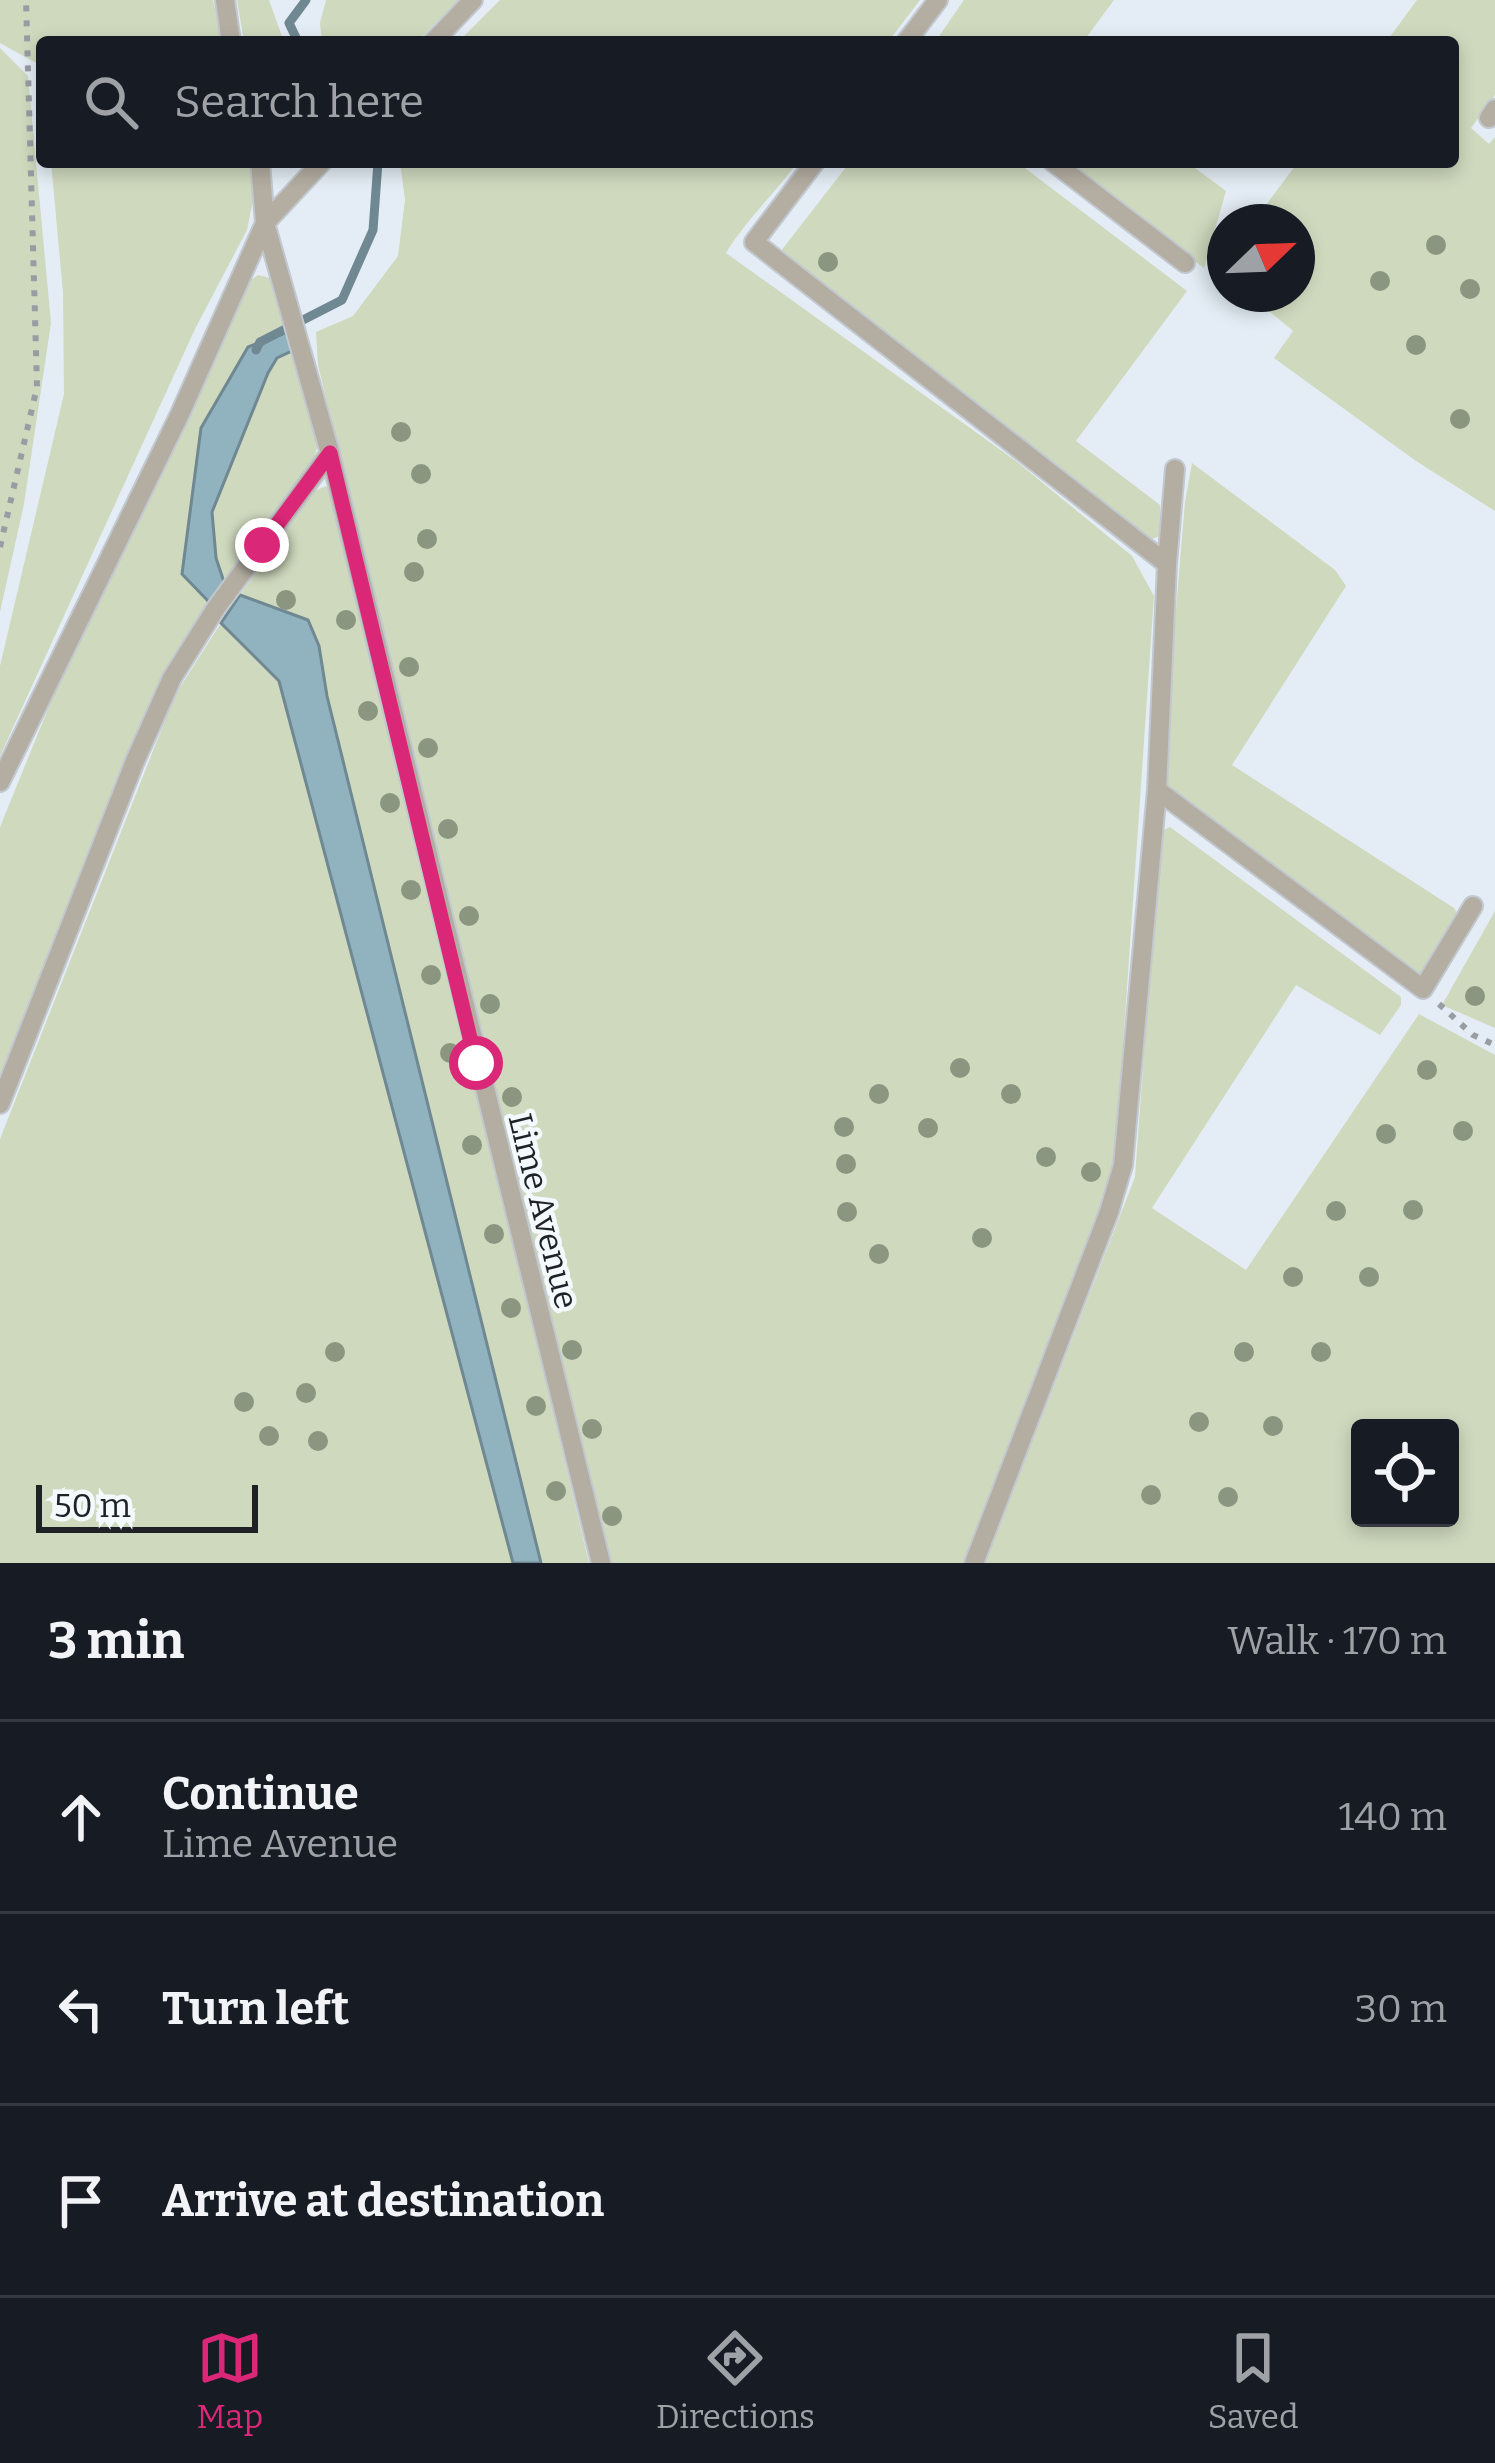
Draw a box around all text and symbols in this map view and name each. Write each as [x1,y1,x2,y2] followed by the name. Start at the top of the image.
[36,36,1459,168] search box
[78,69,144,135] icon: search
[174,75,424,129] text: Search here
[1207,204,1315,312] north arrow
[235,518,289,572] route end
[449,1036,503,1090] route start
[499,1110,587,1313] street label: Lime Avenue
[1351,1419,1459,1527] map controls
[1351,1419,1459,1527] button: locate
[36,1479,258,1532] scale bar
[54,1486,131,1526] text: 50 m
[48,1610,184,1672] text: 3 min
[1228,1618,1447,1664] text: Walk · 170 m
[162,1767,359,1821] text: Continue
[48,1784,114,1850] icon: ahead
[1338,1794,1447,1840] text: 140 m
[162,1821,398,1867] text: Lime Avenue
[48,1976,114,2042] icon: left
[162,1982,349,2036] text: Turn left
[1355,1986,1447,2032] text: 30 m
[48,2168,114,2234] icon: arrive
[162,2174,604,2228] text: Arrive at destination
[197,2325,263,2437] tab: Map
[656,2325,815,2437] tab: Directions
[1208,2325,1298,2437] tab: Saved

